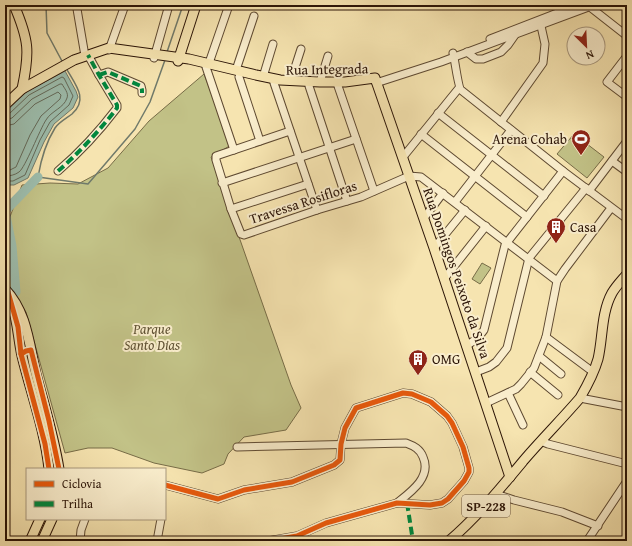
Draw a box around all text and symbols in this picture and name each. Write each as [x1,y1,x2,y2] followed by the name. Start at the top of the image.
[566,26,606,66] north arrow
[583,46,597,64] text: N
[286,58,369,80] street label: Rua Integrada
[570,128,592,156] sports icon: Arena Cohab
[492,129,567,149] place label: Arena Cohab
[247,175,359,229] street label: Travessa Rosifloras
[418,185,496,361] street label: Rua Domingos Peixoto da Silva
[545,216,567,244] building icon: Casa
[570,217,597,237] place label: Casa
[124,319,180,355] park label: Parque Santo Dias
[407,348,429,376] building icon: OMG
[432,349,460,369] place label: OMG
[26,468,166,520] legend
[62,475,102,492] text: Ciclovia
[62,495,93,512] text: Trilha
[462,495,510,517] road number: SP-228

